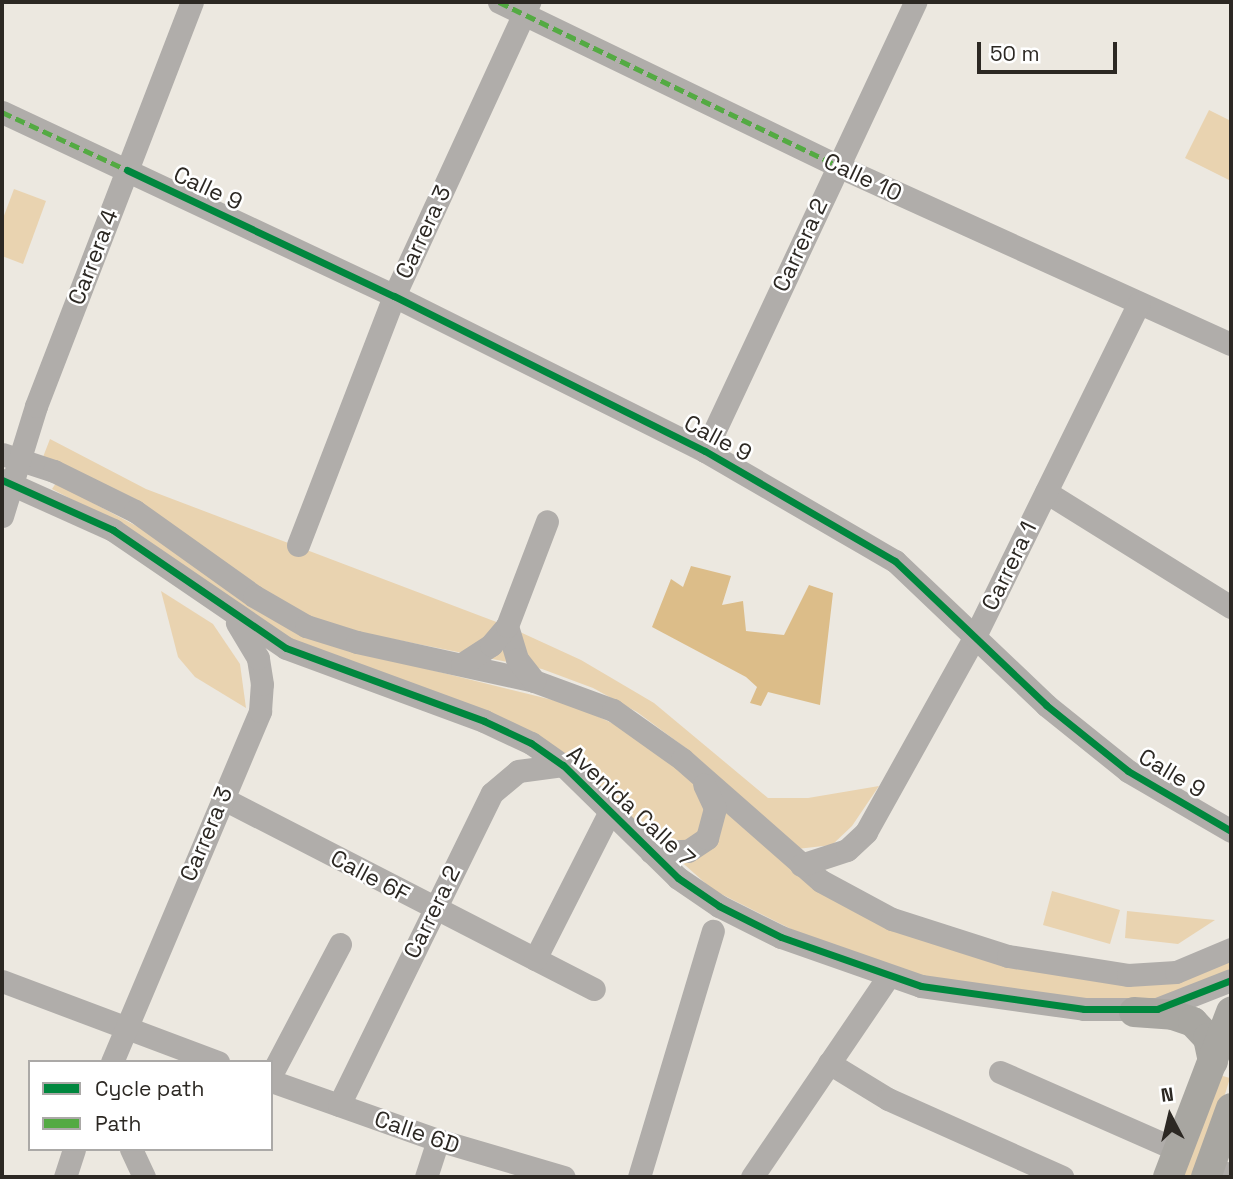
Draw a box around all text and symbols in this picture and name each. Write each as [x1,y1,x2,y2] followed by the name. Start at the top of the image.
[981,28,1121,72] scale bar
[990,40,1040,67] text: 50 m
[819,147,907,207] street label: Calle 10
[169,160,247,216] street label: Calle 9
[389,181,457,283] street label: Carrera 3
[766,194,834,296] street label: Carrera 2
[62,205,124,309] street label: Carrera 4
[679,409,757,467] street label: Calle 9
[976,517,1042,615] street label: Carrera 1
[561,740,701,872] street label: Avenida Calle 7
[1134,742,1210,804] street label: Calle 9
[174,783,238,885] street label: Carrera 3
[326,844,414,908] street label: Calle 6F
[398,861,466,963] street label: Carrera 2
[28,1060,273,1151] legend
[95,1075,204,1102] text: Cycle path
[1135,1081,1205,1151] north arrow
[1160,1081,1175,1108] text: N
[371,1105,463,1159] street label: Calle 6D
[95,1110,141,1137] text: Path

